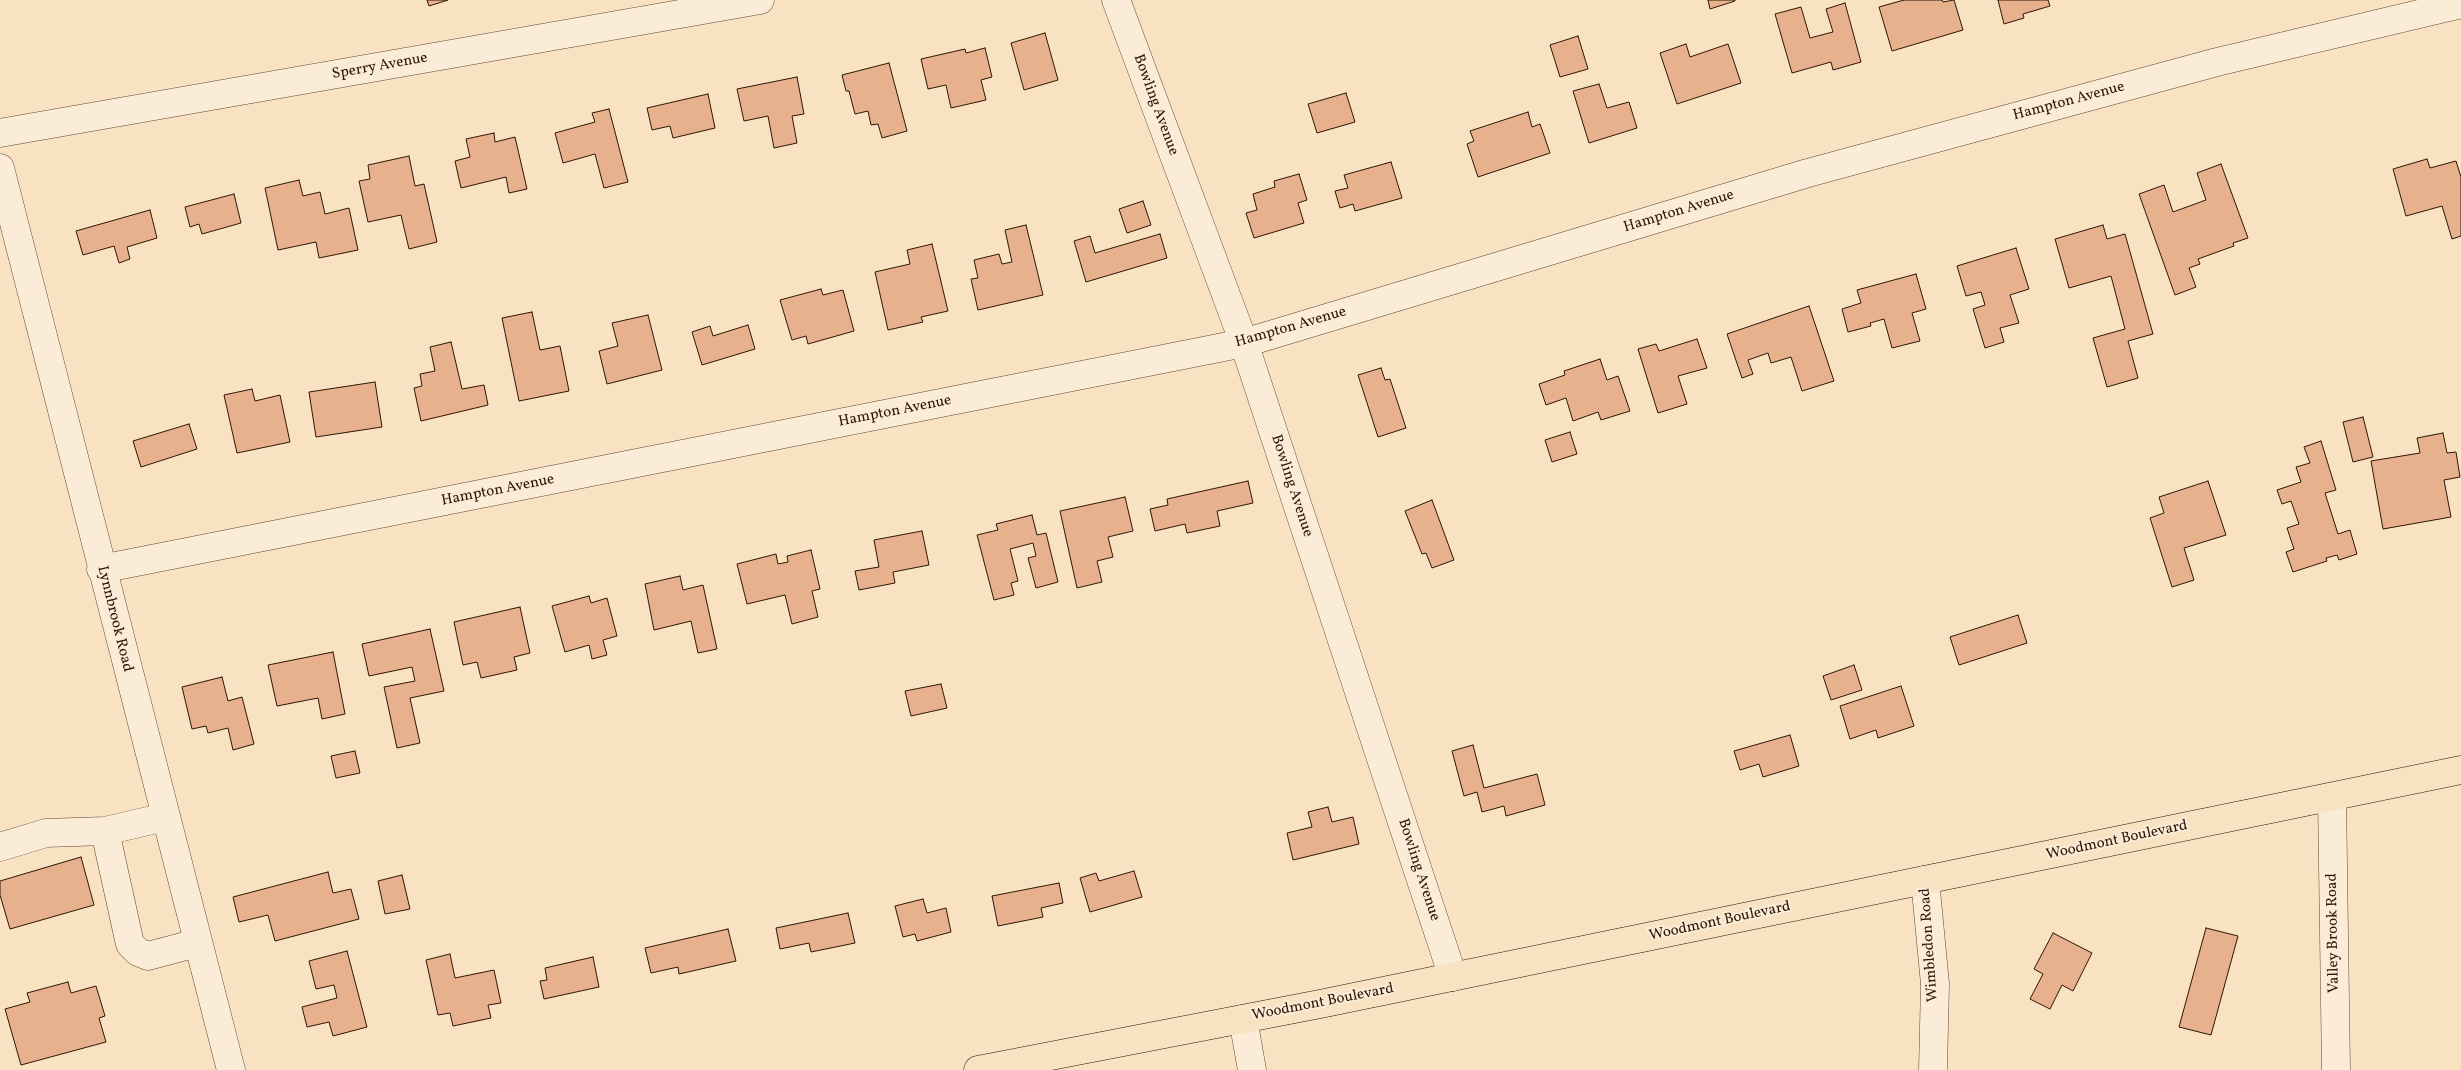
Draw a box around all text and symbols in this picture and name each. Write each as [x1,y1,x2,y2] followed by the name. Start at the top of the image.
[331,50,429,84] street label: Sperry Avenue
[1128,52,1182,158] street label: Bowling Avenue
[2011,78,2127,126] street label: Hampton Avenue
[1622,187,1736,237] street label: Hampton Avenue
[1233,304,1349,352] street label: Hampton Avenue
[837,392,953,432] street label: Hampton Avenue
[1266,433,1316,539] street label: Bowling Avenue
[440,471,556,511] street label: Hampton Avenue
[92,564,136,674] street label: Lynnbrook Road
[1393,817,1443,923] street label: Bowling Avenue
[2045,817,2189,865] street label: Woodmont Boulevard
[2324,873,2344,993] street label: Valley Brook Road
[1917,887,1943,1003] street label: Wimbledon Road
[1648,898,1792,946] street label: Woodmont Boulevard
[1251,980,1395,1026] street label: Woodmont Boulevard

